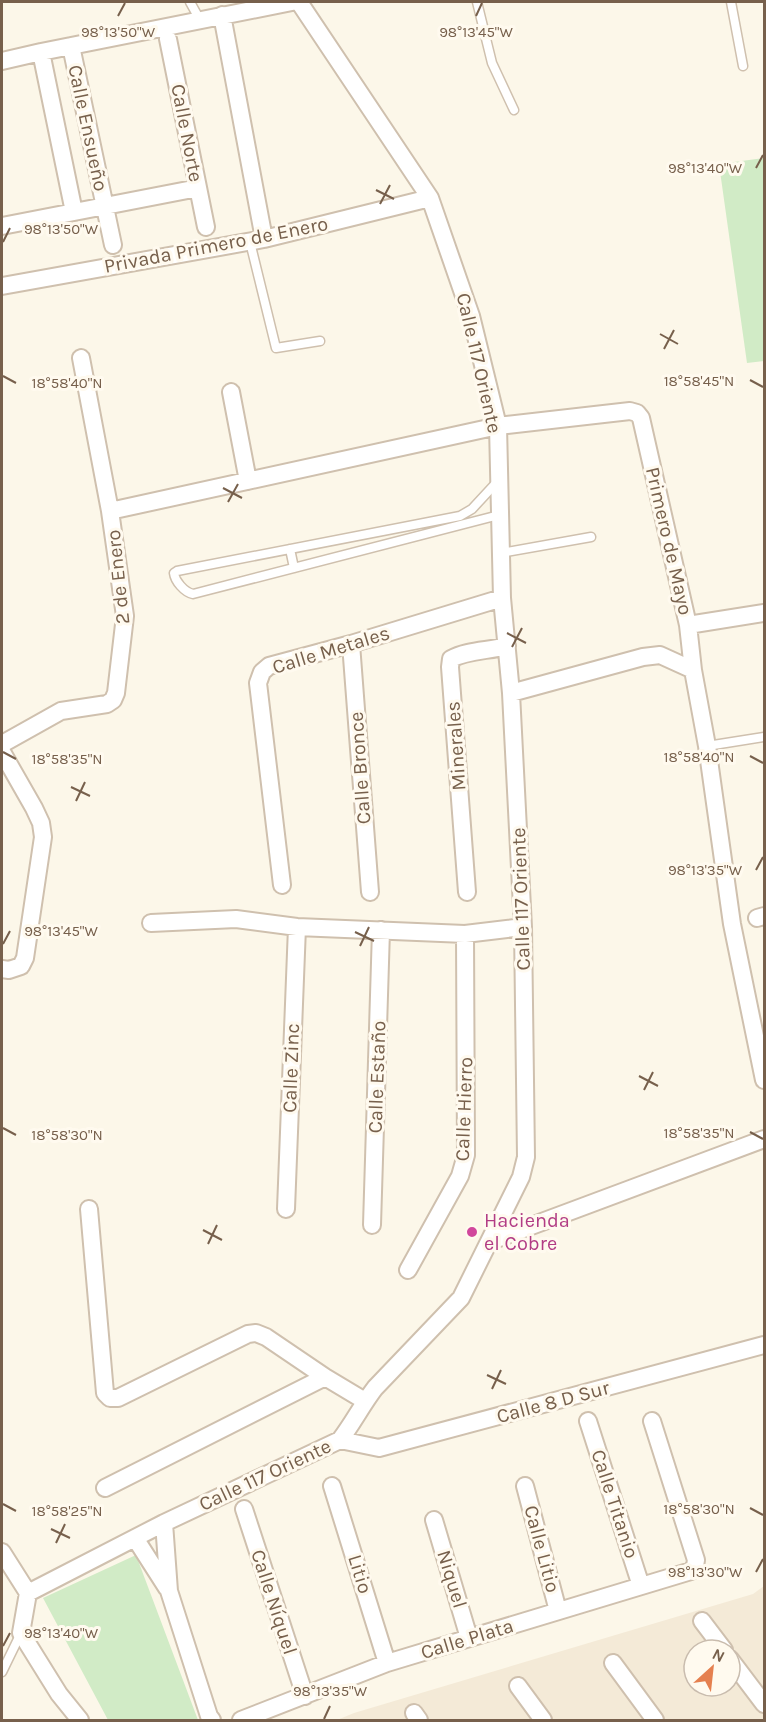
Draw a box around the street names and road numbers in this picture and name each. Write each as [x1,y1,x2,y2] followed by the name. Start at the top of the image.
[63,63,113,193] street label: Calle Ensueño
[166,82,208,184] street label: Calle Norte
[102,212,330,278] street label: Privada Primero de Enero
[452,291,506,435] street label: Calle 117 Oriente
[641,465,697,617] street label: Primero de Mayo
[102,529,134,625] street label: 2 de Enero
[269,621,393,679] street label: Calle Metales
[441,700,471,792] street label: Minerales
[345,711,375,825] street label: Calle Bronce
[507,827,535,971] street label: Calle 117 Oriente
[364,1020,390,1134] street label: Calle Estaño
[278,1023,304,1113] street label: Calle Zinc
[451,1056,477,1162] street label: Calle Hierro
[494,1376,613,1428] street label: Calle 8 D Sur
[195,1434,335,1516] street label: Calle 117 Oriente
[587,1447,643,1561] street label: Calle Titanio
[519,1503,565,1595] street label: Calle Litio
[246,1547,302,1657] street label: Calle Níquel
[432,1547,472,1611] street label: Niquel
[343,1552,377,1596] street label: Litio
[418,1614,516,1664] street label: Calle Plata

